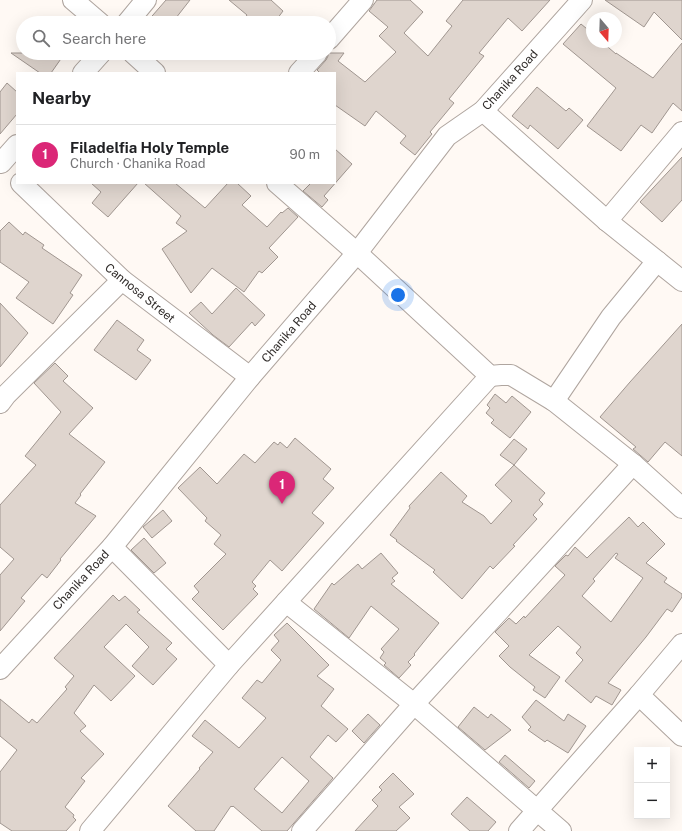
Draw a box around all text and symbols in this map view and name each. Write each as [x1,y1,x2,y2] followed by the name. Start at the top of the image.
[586,12,622,48] north arrow
[16,16,336,60] search box
[30,27,52,49] icon: search
[62,30,146,47] text: Search here
[479,47,541,113] street label: Chanika Road
[32,88,91,108] text: Nearby
[70,139,229,156] text: Filadelfia Holy Temple
[42,147,48,162] text: 1
[290,147,320,162] text: 90 m
[70,156,205,171] text: Church · Chanika Road
[102,260,178,326] street label: Cannosa Street
[388,285,408,305] your location
[259,299,319,365] street label: Chanika Road
[269,471,295,504] pin: 1
[50,547,112,613] street label: Chanika Road
[634,747,670,819] map controls
[634,747,670,783] button: +
[634,783,670,819] button: −

